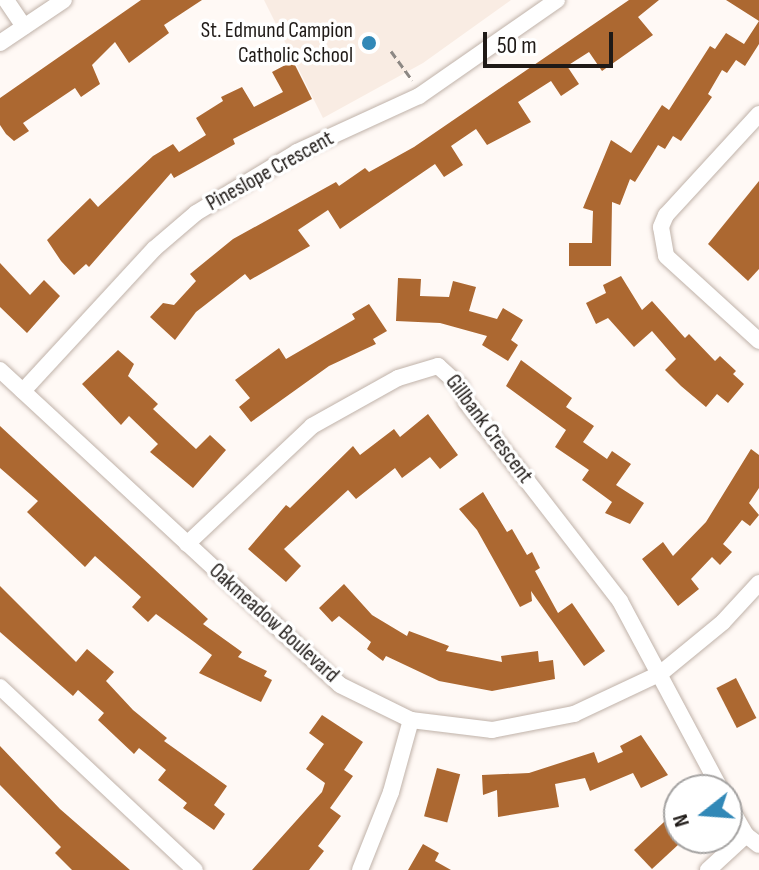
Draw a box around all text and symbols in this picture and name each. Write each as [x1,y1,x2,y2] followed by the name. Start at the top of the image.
[487,16,617,66] scale bar
[201,17,353,68] place label: St. Edmund Campion Catholic School
[497,31,537,60] text: 50 m
[360,34,378,52] marker: St. Edmund Campion Catholic School
[202,125,338,217] street label: Pineslope Crescent
[440,369,538,489] street label: Gillbank Crescent
[204,558,344,688] street label: Oakmeadow Boulevard
[663,774,743,854] north arrow
[667,811,696,830] text: N

